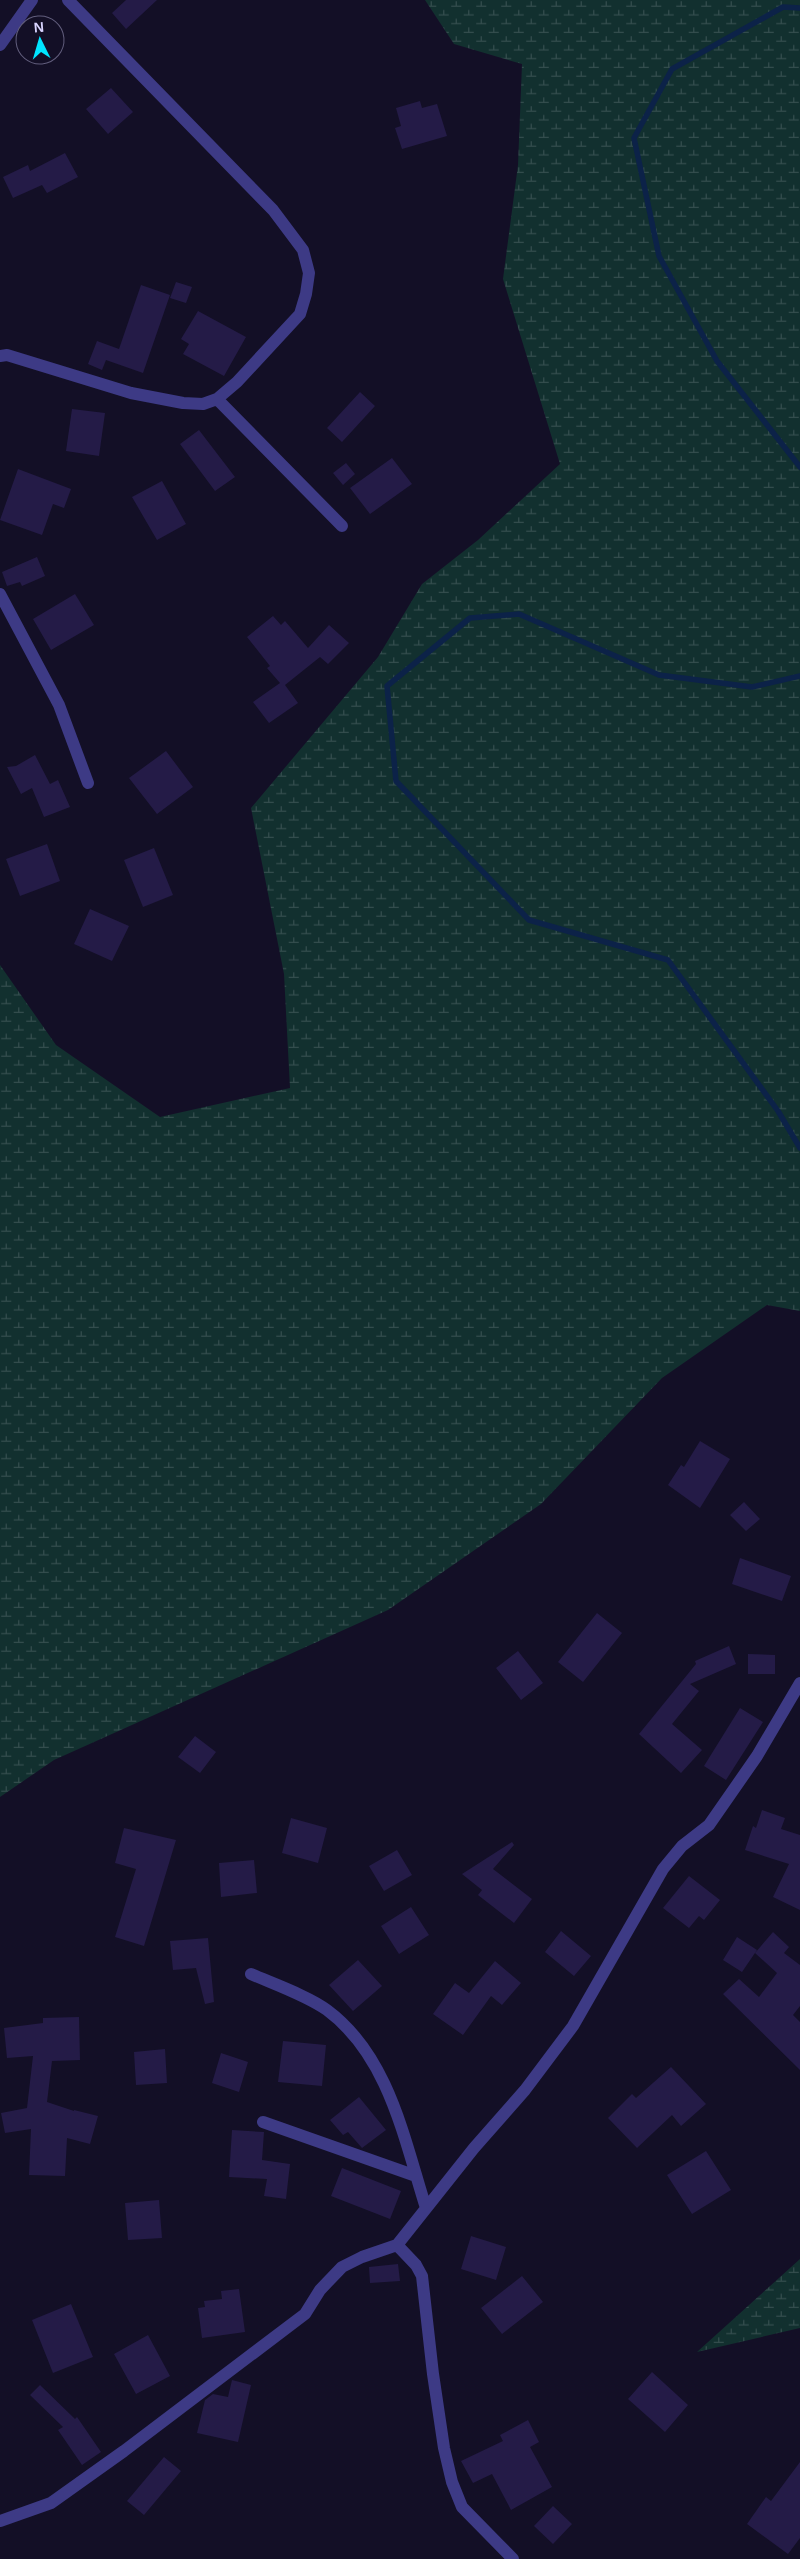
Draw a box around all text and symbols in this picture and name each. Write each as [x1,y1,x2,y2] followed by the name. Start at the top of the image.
[15,15,65,65] north arrow
[33,19,45,35] text: N

